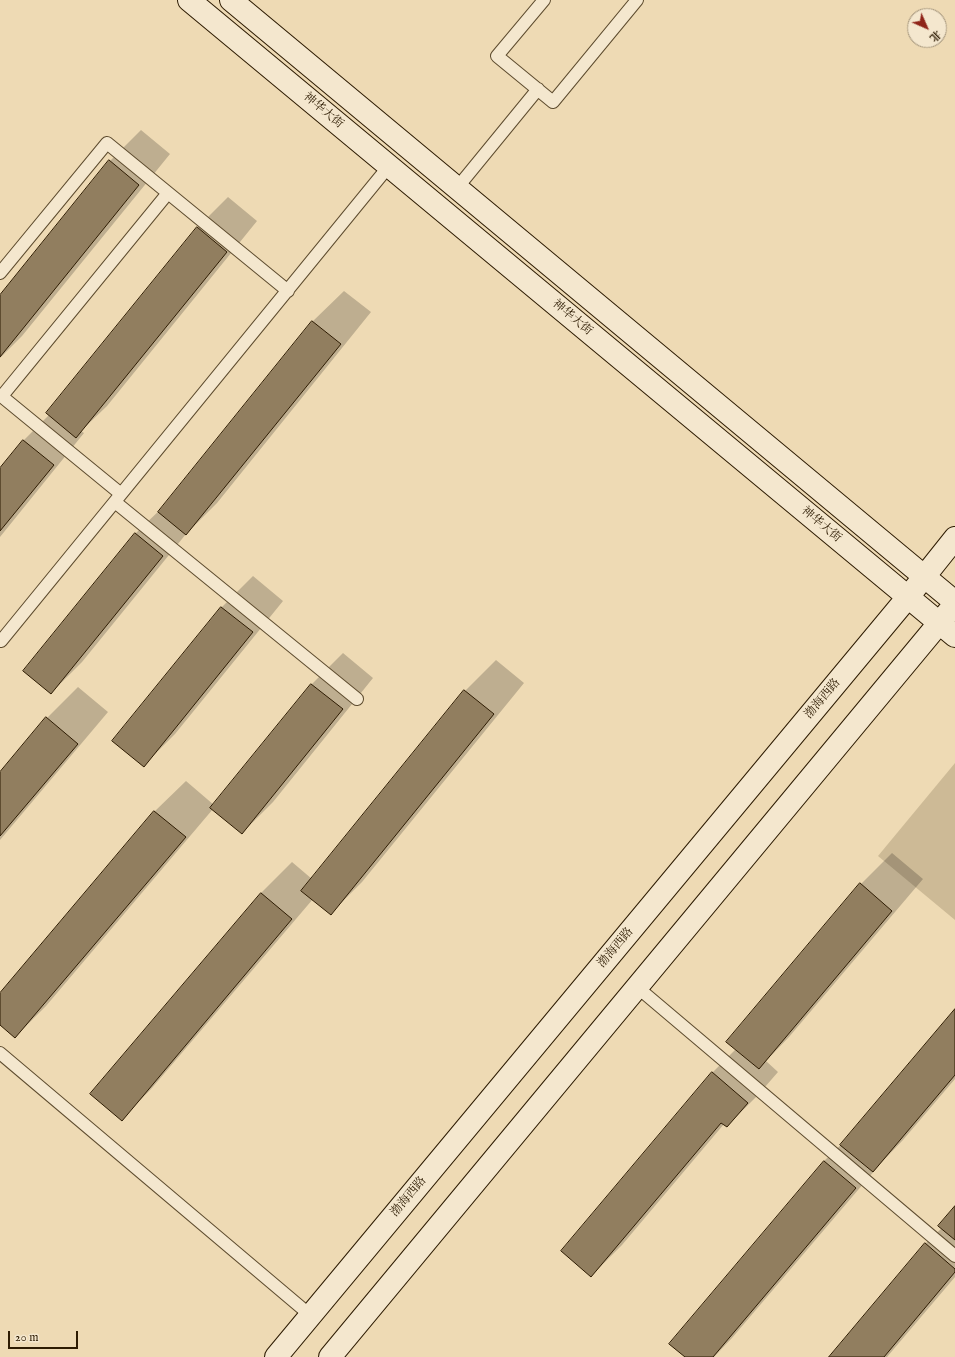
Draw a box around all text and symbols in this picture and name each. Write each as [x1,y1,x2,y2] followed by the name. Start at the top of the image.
[907,8,947,48] north arrow
[926,27,944,45] text: 北
[300,90,346,132] street label: 神华大街
[549,297,595,339] street label: 神华大街
[798,504,844,546] street label: 神华大街
[802,676,844,722] street label: 渤海西路
[595,925,637,971] street label: 渤海西路
[388,1174,430,1220] street label: 渤海西路
[10,1323,80,1349] scale bar
[15,1330,38,1345] text: 20 m

